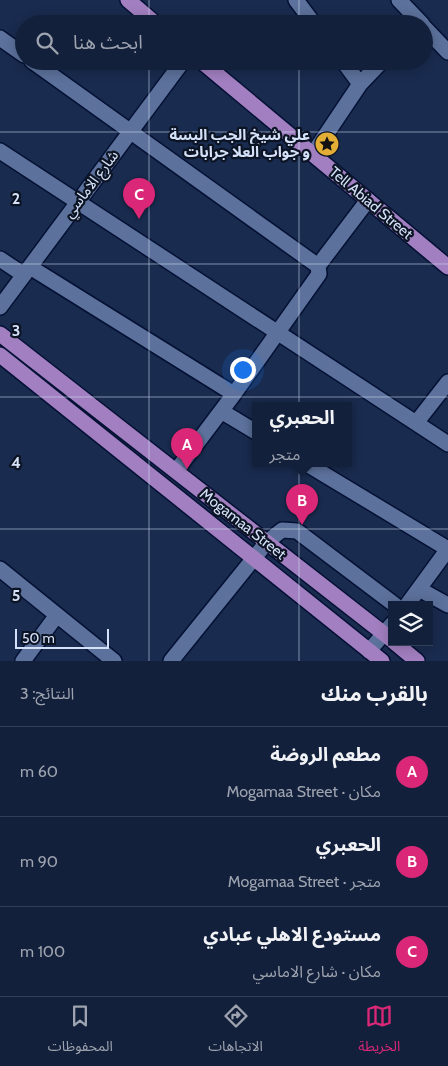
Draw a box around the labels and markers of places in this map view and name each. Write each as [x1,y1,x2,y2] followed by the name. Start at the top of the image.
[169,126,310,161] place label: علي شيخ الجب البسة و جواب العلا جرابات
[314,131,340,157] place icon: علي شيخ الجب البسة و جواب العلا جرابات
[123,178,155,219] pin: C
[171,428,203,469] pin: A
[286,484,318,525] pin: B

